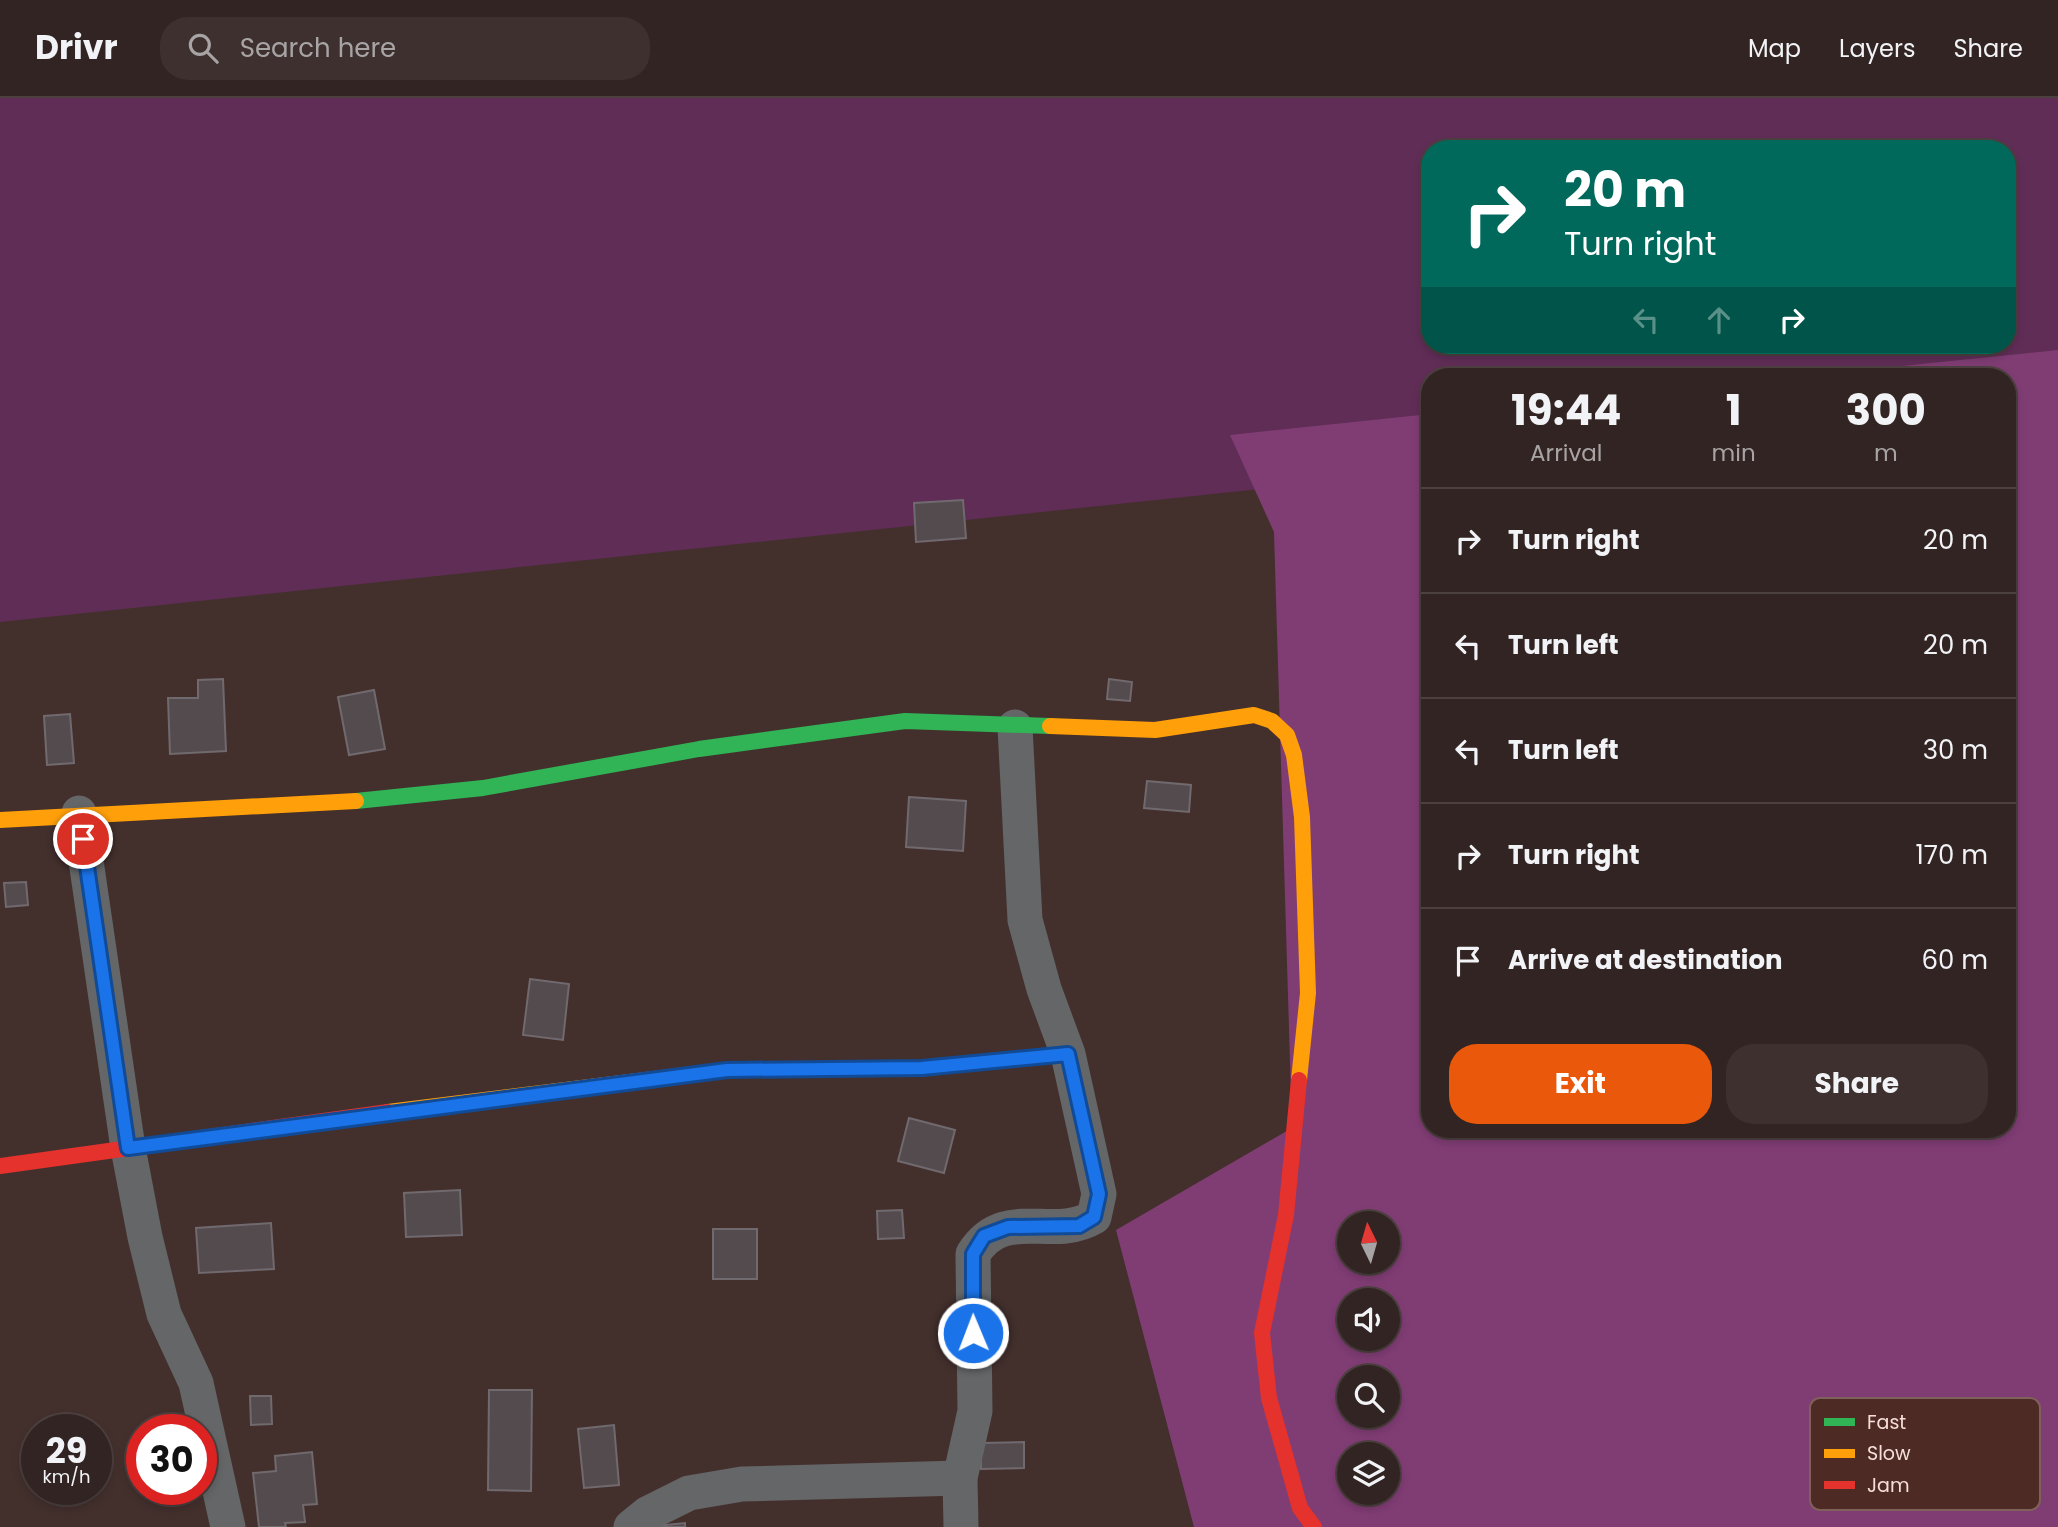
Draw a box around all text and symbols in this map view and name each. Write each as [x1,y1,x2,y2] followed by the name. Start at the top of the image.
[160,17,650,80] search box
[35,24,118,71] text: Drivr
[184,29,222,67] icon: search
[240,30,396,66] text: Search here
[1748,32,1801,65] text: Map
[1839,32,1915,65] text: Layers
[1953,32,2023,65] text: Share
[1564,156,1686,224] text: 20 m
[1449,168,1540,259] icon: right
[1564,221,1716,266] text: Turn right
[1627,301,1665,339] icon: left
[1700,301,1738,339] icon: ahead
[1773,301,1811,339] icon: right
[1511,381,1622,440] text: 19:44
[1726,381,1742,440] text: 1
[1846,381,1926,440] text: 300
[1530,437,1603,469] text: Arrival
[1712,437,1756,469] text: min
[1874,437,1898,469] text: m
[1449,522,1487,560] icon: right
[1508,522,1640,558] text: Turn right
[1923,522,1988,558] text: 20 m
[1449,627,1487,665] icon: left
[1508,627,1619,663] text: Turn left
[1923,627,1988,663] text: 20 m
[1449,732,1487,770] icon: left
[1508,732,1619,768] text: Turn left
[1923,732,1988,768] text: 30 m
[53,809,113,869] pin
[64,820,102,858] icon: arrive
[1449,837,1487,875] icon: right
[1508,837,1640,873] text: Turn right
[1915,837,1988,873] text: 170 m
[1449,942,1487,980] icon: arrive
[1508,942,1783,978] text: Arrive at destination
[1921,942,1988,978] text: 60 m
[1449,1044,1712,1124] button: Exit
[1726,1044,1988,1124] button: Share
[1337,1211,1400,1274] north arrow
[1337,1211,1400,1505] map controls
[1337,1288,1400,1351] button: sound
[936,1296,1010,1370] position arrow
[1337,1365,1400,1428] button: search
[1810,1398,2040,1510] legend
[1867,1409,1906,1436] text: Fast
[126,1414,217,1505] speed limit sign: 30
[46,1426,87,1475] text: 29
[1867,1440,1911,1467] text: Slow
[1337,1442,1400,1505] button: layers
[43,1464,90,1489] text: km/h
[1867,1472,1909,1499] text: Jam

